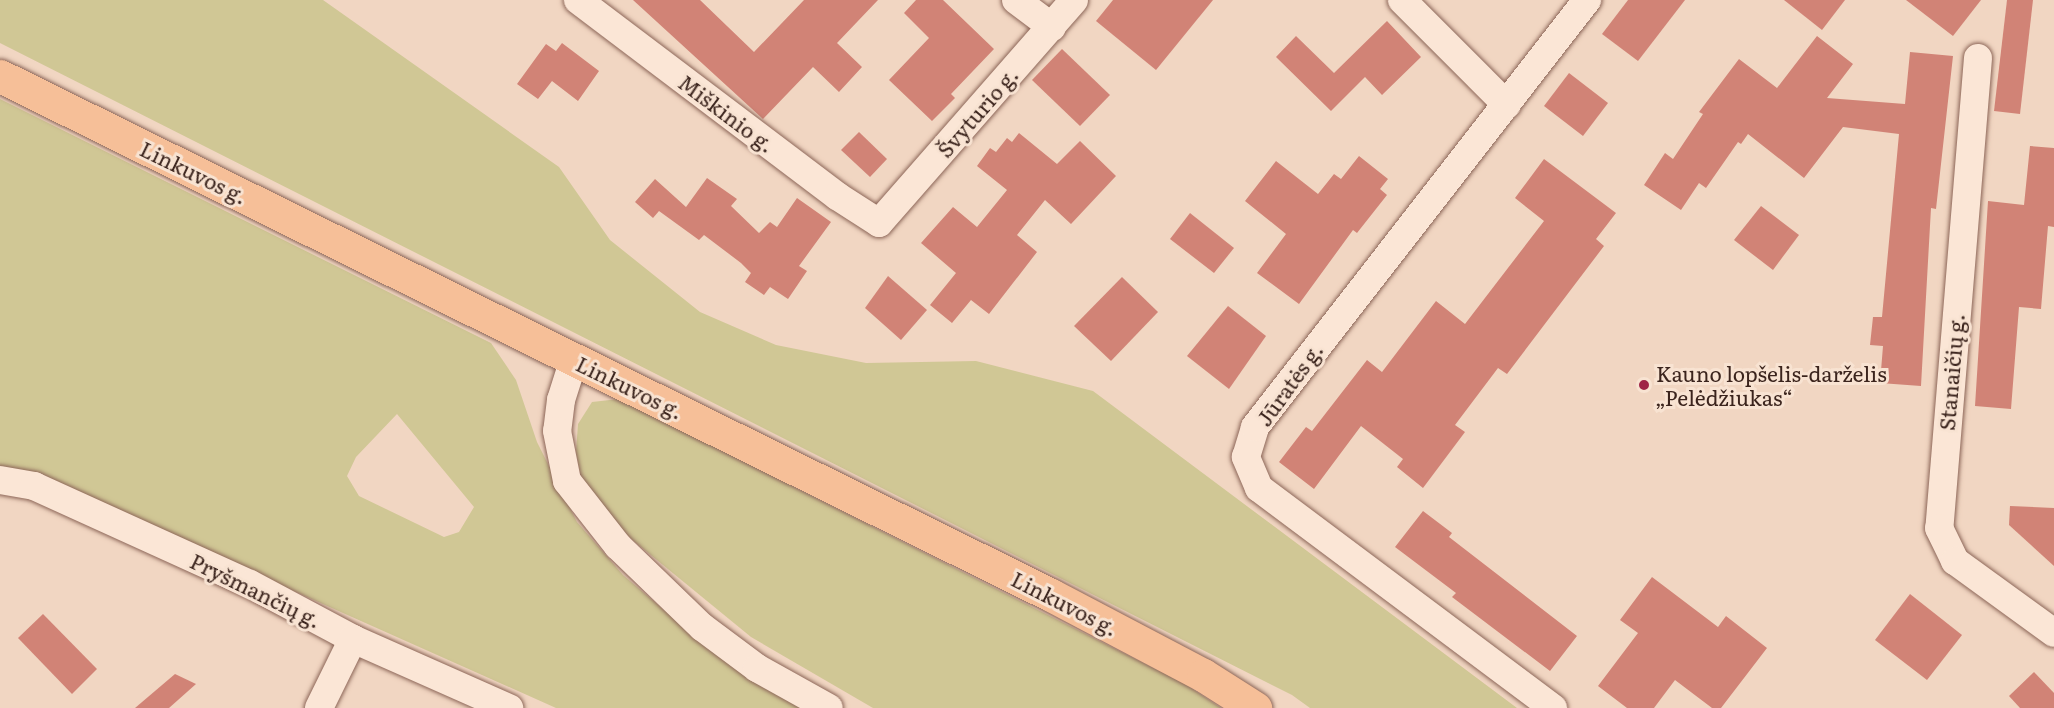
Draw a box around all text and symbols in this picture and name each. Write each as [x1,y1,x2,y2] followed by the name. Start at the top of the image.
[931,62,1023,162] street label: Švyturio g.
[674,69,780,157] street label: Miškinio g.
[136,135,252,209] street label: Linkuvos g.
[1933,313,1969,431] street label: Stanaičių g.
[1250,338,1328,430] street label: Jūratės g.
[572,350,688,424] street label: Linkuvos g.
[1656,360,1887,410] place label: Kauno lopšelis-darželis „Pelėdžiukas“
[1637,378,1651,392] marker: Kauno lopšelis-darželis „Pelėdžiukas“
[187,548,325,632] street label: Pryšmančių g.
[1008,565,1122,641] street label: Linkuvos g.

